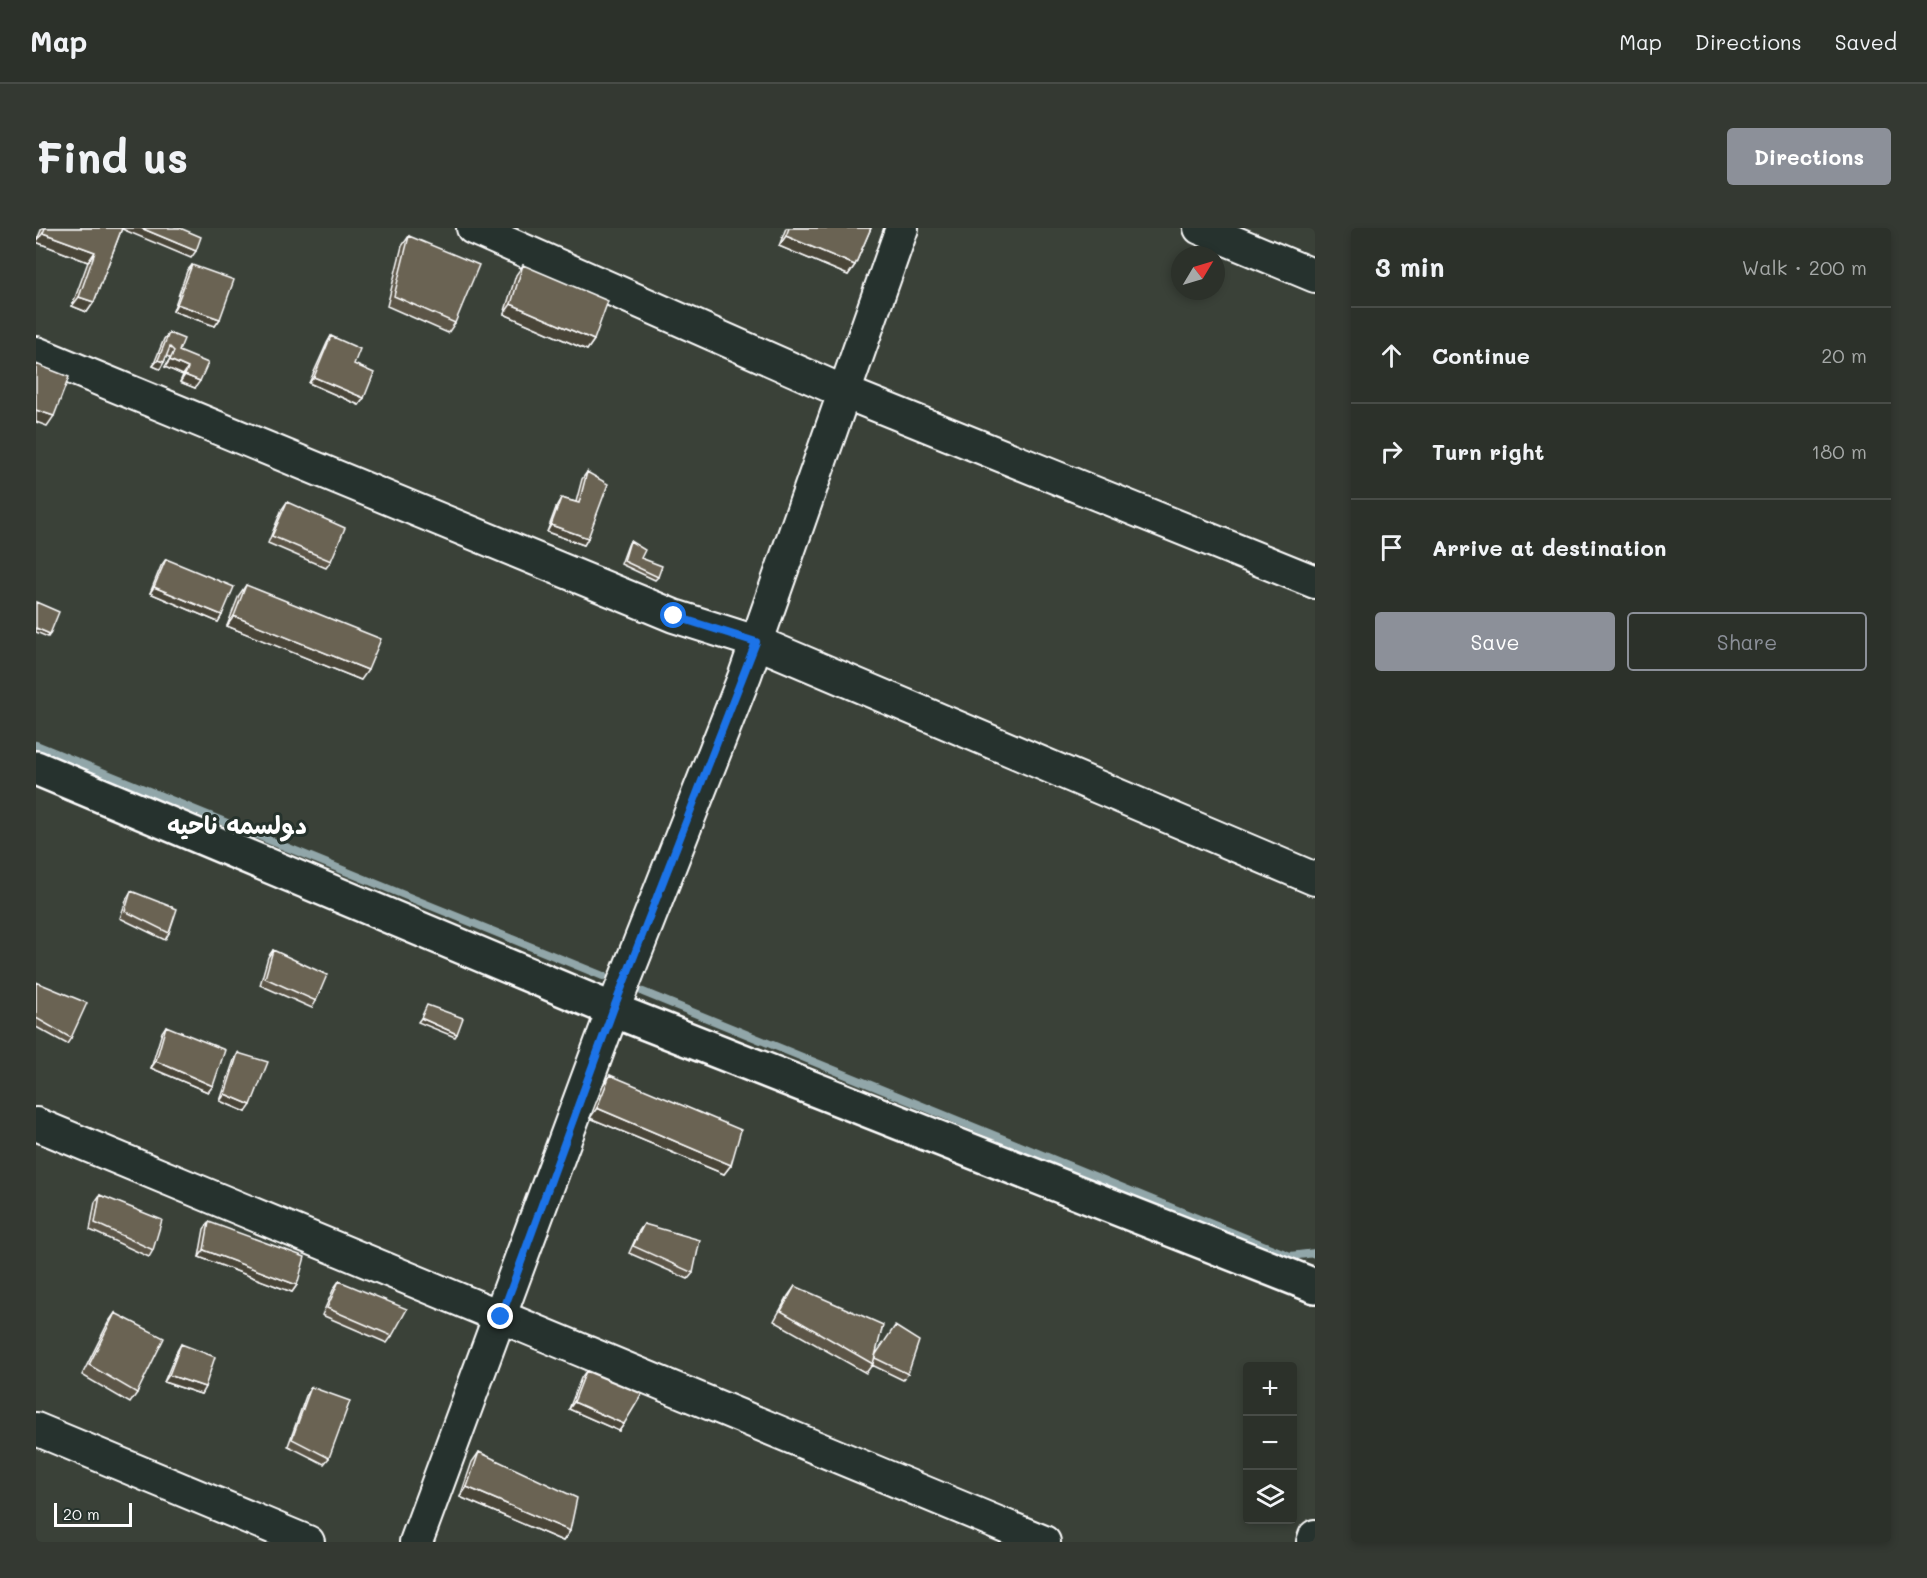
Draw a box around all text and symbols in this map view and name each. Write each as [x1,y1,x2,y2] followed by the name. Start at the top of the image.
[30,23,87,59] text: Map
[1619,28,1662,55] text: Map
[1695,28,1802,55] text: Directions
[1835,28,1897,55] text: Saved
[1727,128,1891,185] button: Directions
[36,129,188,184] text: Find us
[1171,246,1225,300] north arrow
[1375,250,1444,284] text: 3 min
[1742,254,1867,280] text: Walk · 200 m
[1375,339,1408,372] icon: ahead
[1432,341,1530,370] text: Continue
[1821,342,1867,368] text: 20 m
[1375,435,1408,468] icon: right
[1432,437,1544,466] text: Turn right
[1811,438,1867,464] text: 180 m
[1375,531,1408,564] icon: arrive
[1432,533,1667,562] text: Arrive at destination
[660,602,686,628] route start
[1375,612,1615,671] button: Save
[1627,612,1867,671] button: Share
[167,809,307,842] district label: دولسمه ناحیه
[487,1303,513,1329] route end
[1243,1362,1297,1524] map controls
[1243,1362,1297,1416] button: +
[1243,1416,1297,1470] button: −
[1243,1470,1297,1524] button: layers
[54,1500,132,1528] scale bar
[63,1503,100,1524] text: 20 m

